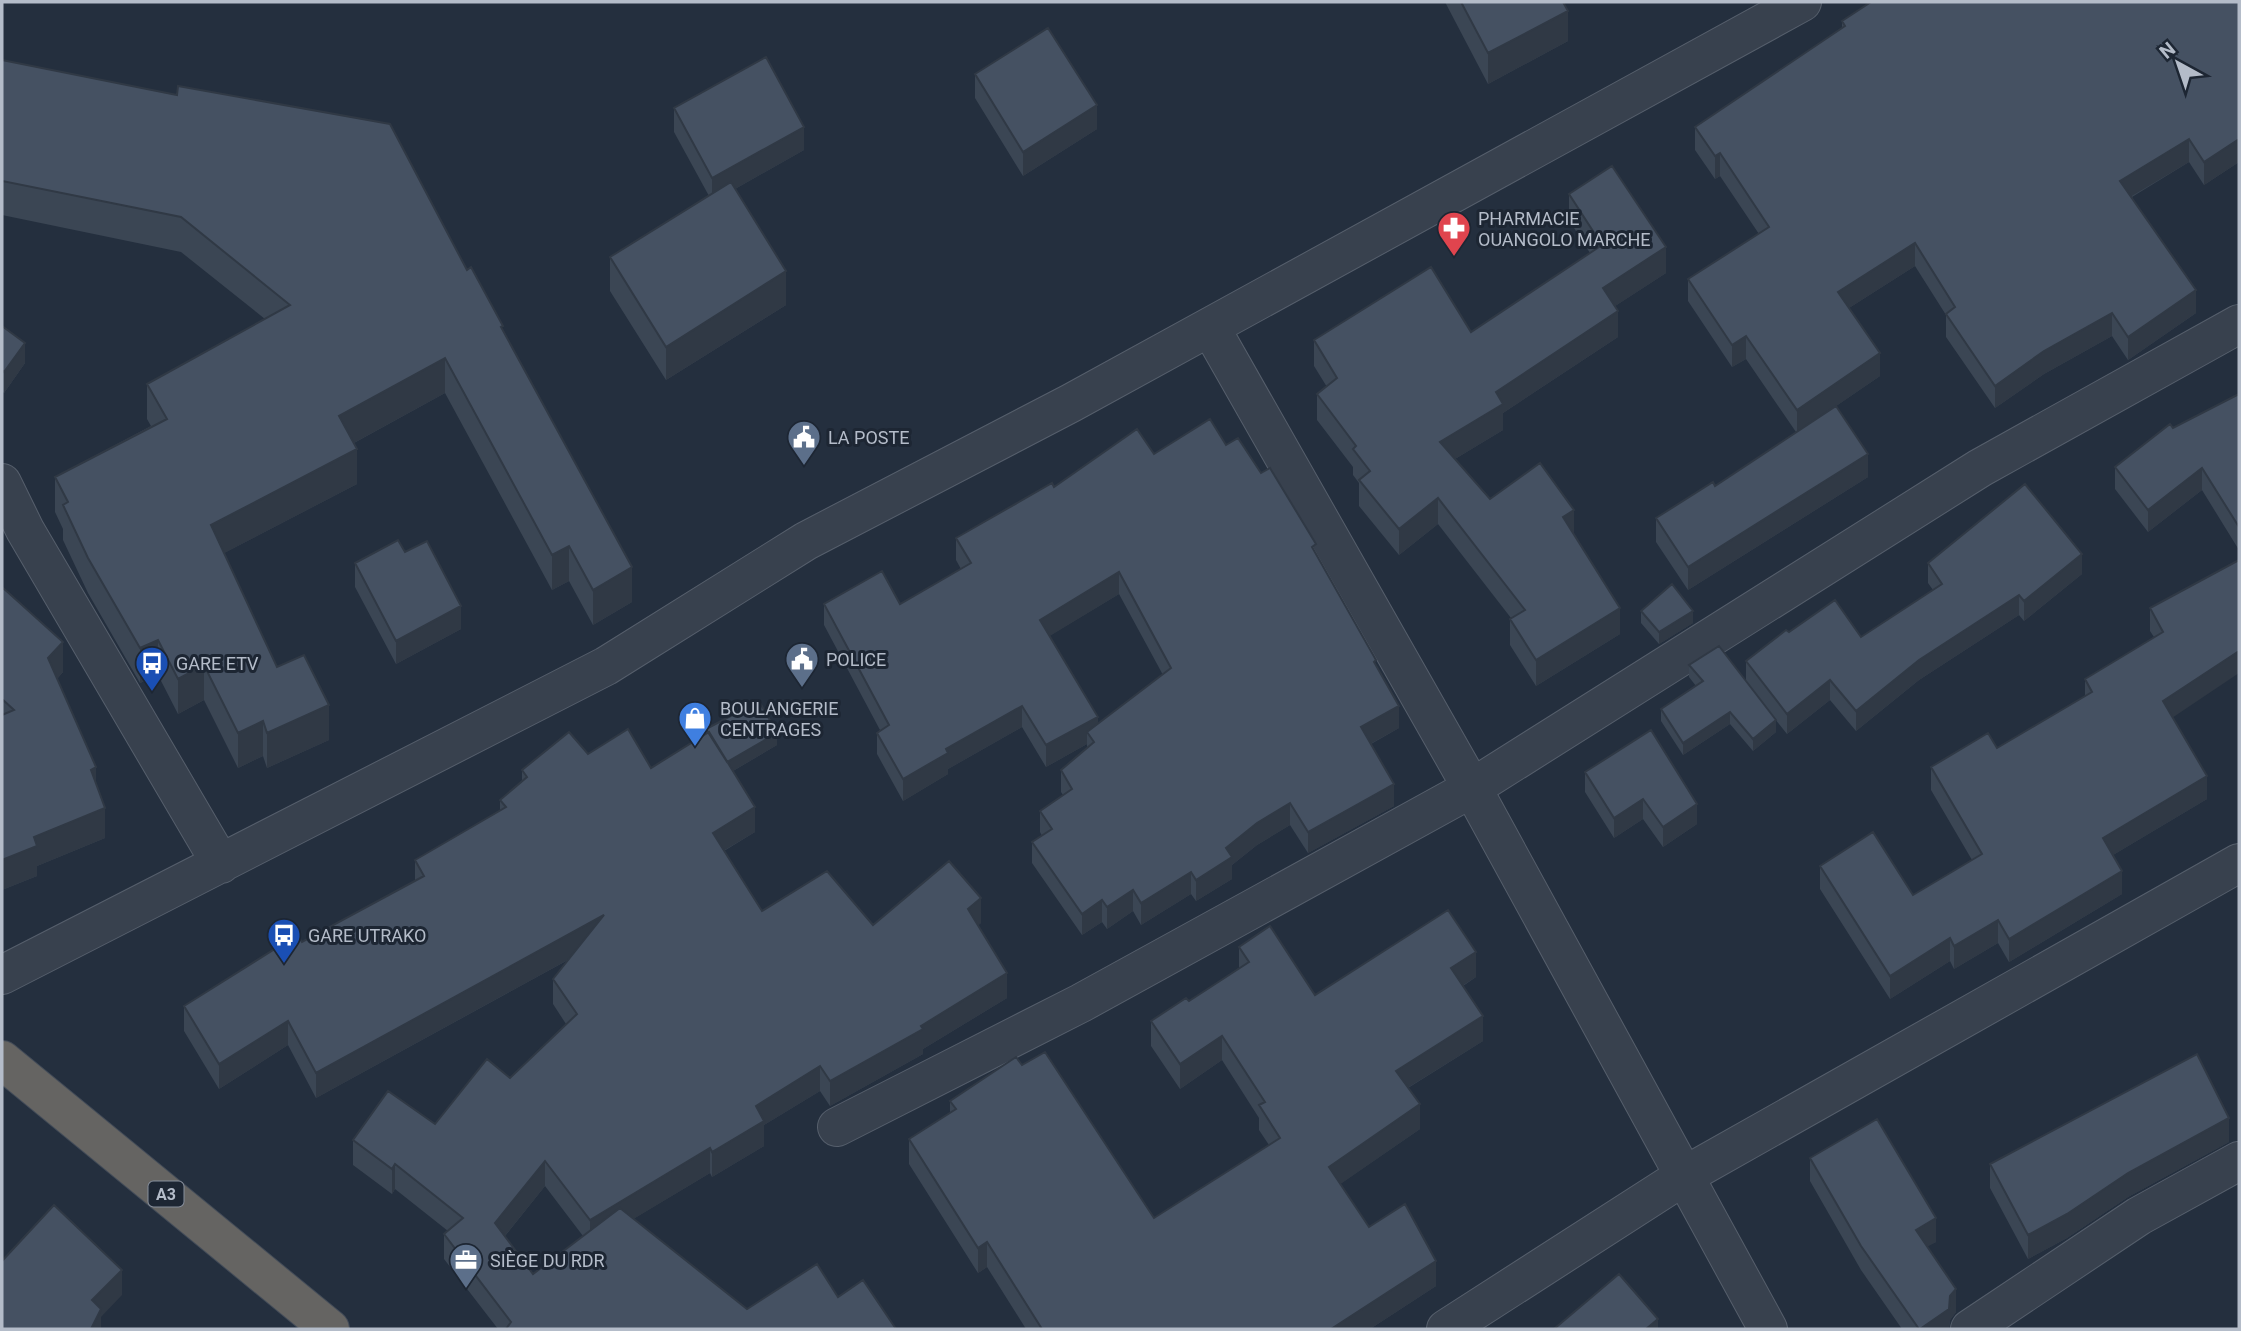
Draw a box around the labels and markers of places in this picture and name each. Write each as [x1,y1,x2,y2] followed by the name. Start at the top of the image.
[1478,208,1651,250] place label: PHARMACIE OUANGOLO MARCHE
[1435,209,1473,258] pharmacy icon: PHARMACIE OUANGOLO MARCHE
[785,418,823,467] public building icon: LA POSTE
[828,427,909,448] place label: LA POSTE
[783,640,821,689] public building icon: POLICE
[133,644,171,693] bus stop icon: GARE ETV
[826,649,886,670] place label: POLICE
[176,653,259,674] place label: GARE ETV
[720,698,838,740] place label: BOULANGERIE CENTRAGES
[676,699,714,748] shop icon: BOULANGERIE CENTRAGES
[265,916,303,965] bus stop icon: GARE UTRAKO
[308,925,426,946] place label: GARE UTRAKO
[447,1241,485,1290] office icon: SIÈGE DU RDR
[490,1250,605,1271] place label: SIÈGE DU RDR

